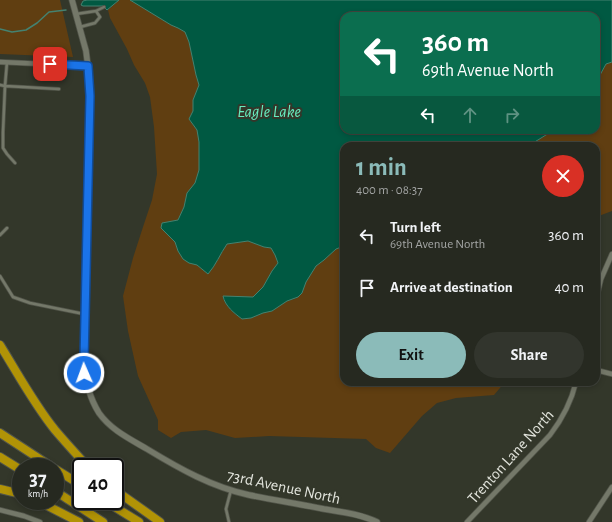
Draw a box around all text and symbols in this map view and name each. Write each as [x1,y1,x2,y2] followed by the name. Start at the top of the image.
[356,28,408,80] icon: left
[422,29,489,57] text: 360 m
[33,47,67,81] pin
[39,53,61,75] icon: arrive
[422,62,554,80] text: 69th Avenue North
[237,103,301,120] water label: Eagle Lake
[417,104,439,126] icon: left
[459,104,481,126] icon: ahead
[501,104,523,126] icon: right
[542,155,584,197] button: close
[356,156,407,180] text: 1 min
[356,184,423,197] text: 400 m · 08:37
[390,220,441,235] text: Turn left
[356,225,378,247] icon: left
[548,228,584,243] text: 360 m
[390,238,485,251] text: 69th Avenue North
[356,277,378,299] icon: arrive
[390,280,513,295] text: Arrive at destination
[554,280,584,295] text: 40 m
[356,332,466,378] button: Exit
[474,332,584,378] button: Share
[63,352,105,394] position arrow
[465,407,557,507] street label: Trenton Lane North
[72,458,124,510] speed limit sign: 40
[226,467,342,507] street label: 73rd Avenue North
[29,469,47,489] text: 37
[28,489,48,499] text: km/h

